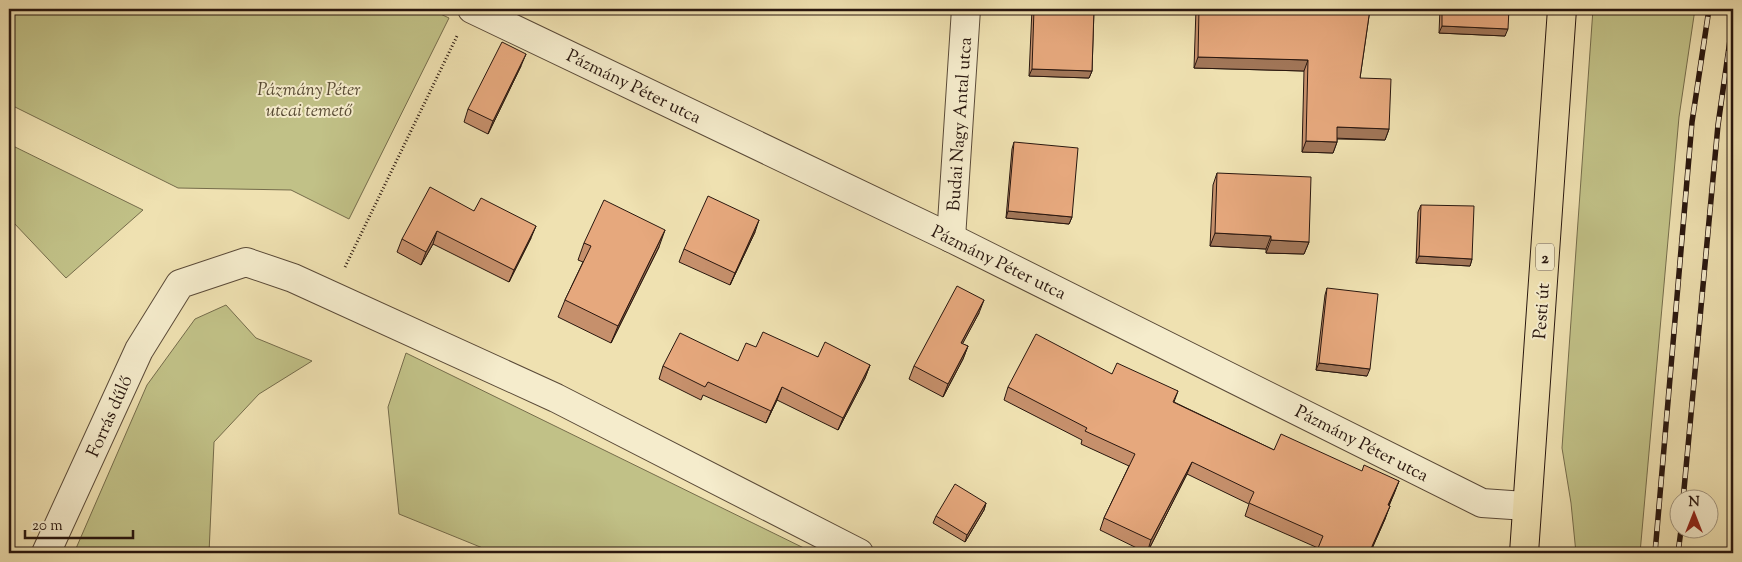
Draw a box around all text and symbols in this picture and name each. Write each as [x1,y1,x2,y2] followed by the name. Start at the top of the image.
[942,36,980,212] street label: Budai Nagy Antal utca
[561,44,705,132] street label: Pázmány Péter utca
[257,78,361,125] park label: Pázmány Péter utcai temető
[926,220,1070,308] street label: Pázmány Péter utca
[1536,243,1554,270] road number: 2
[1528,282,1558,340] street label: Pesti út
[81,372,141,462] street label: Forrás dűlő
[1290,400,1432,490] street label: Pázmány Péter utca
[1670,490,1720,540] north arrow
[1688,493,1700,513] text: N
[25,507,132,539] scale bar
[32,516,63,537] text: 20 m

